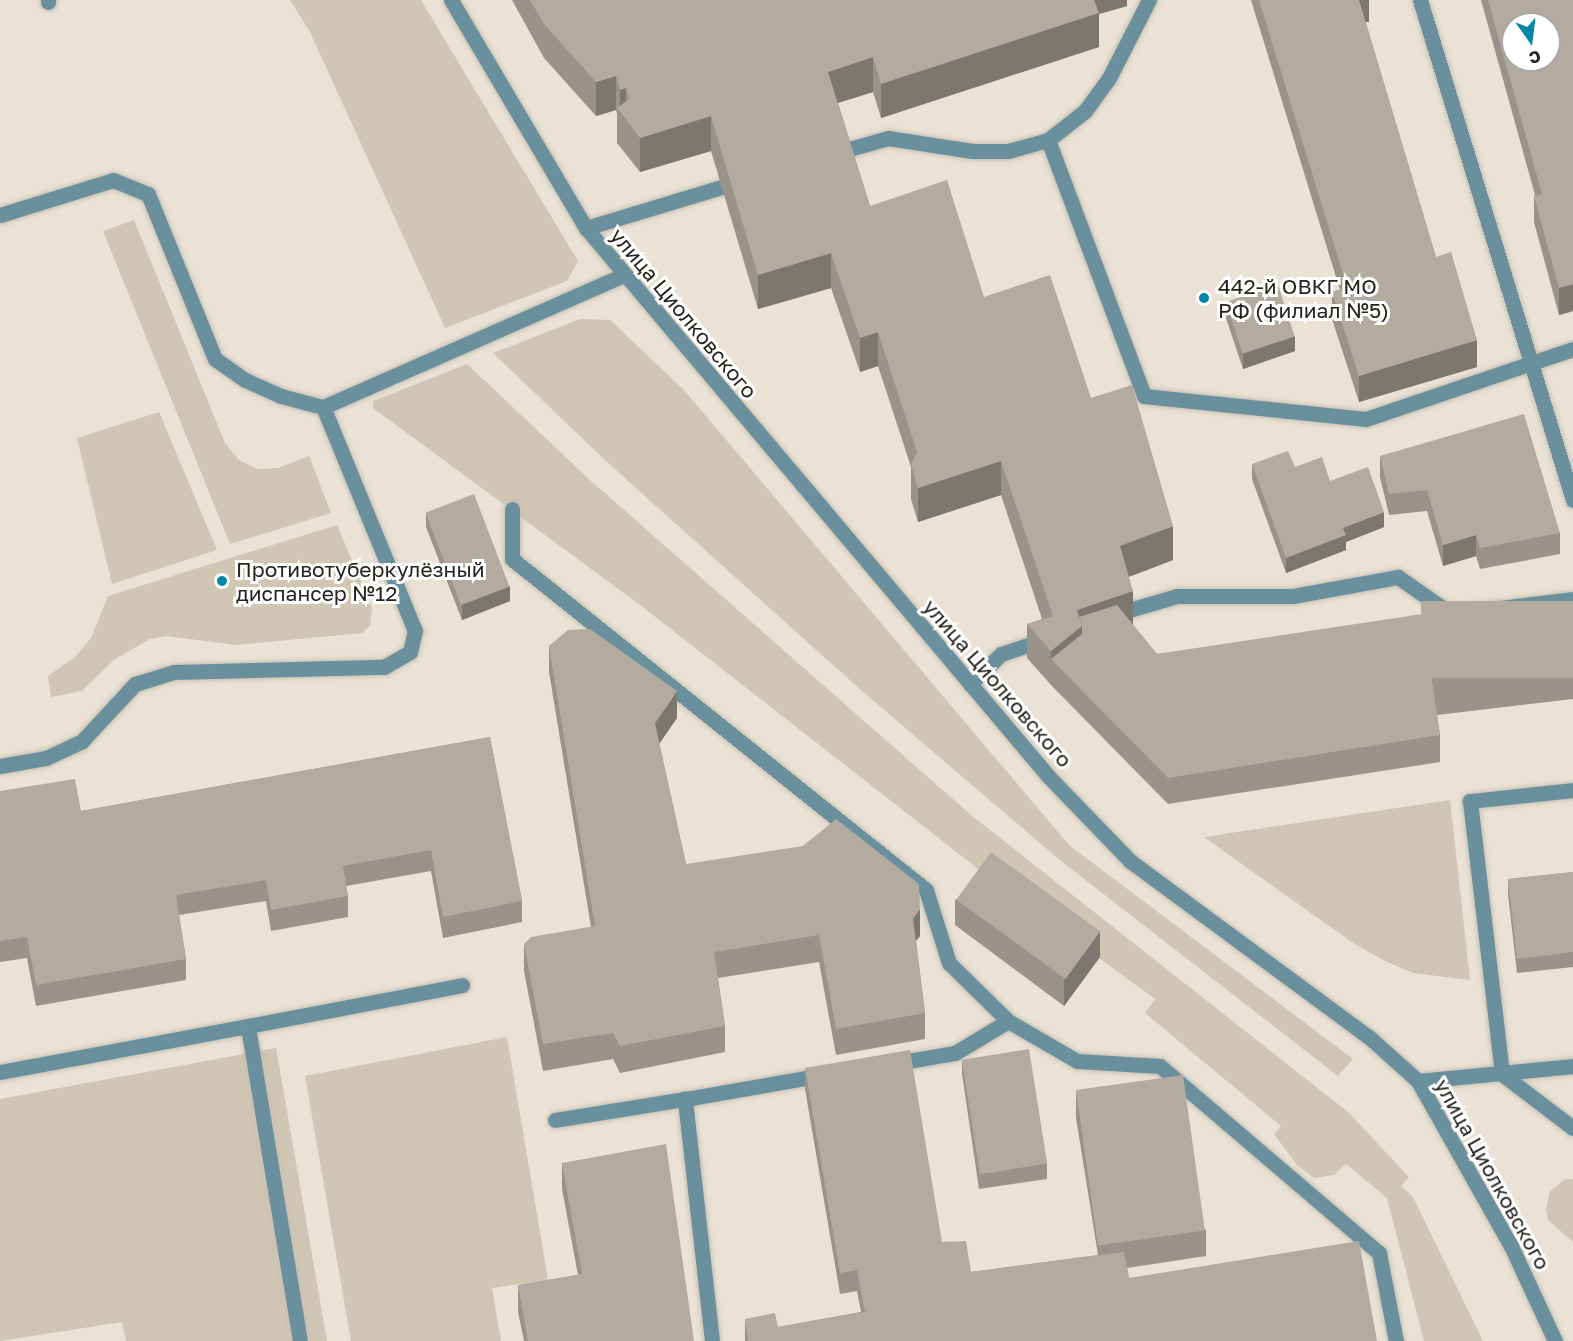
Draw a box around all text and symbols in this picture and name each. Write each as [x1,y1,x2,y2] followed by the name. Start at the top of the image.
[1501,12,1561,72] north arrow
[1527,46,1543,69] text: С
[606,223,762,403] street label: улица Циолковского
[1218,273,1389,323] place label: 442-й ОВКГ МО РФ (филиал №5)
[1195,289,1213,307] marker: 442-й ОВКГ МО РФ (филиал №5)
[236,556,485,606] place label: Противотуберкулёзный диспансер №12
[213,572,231,590] marker: Противотуберкулёзный диспансер №12
[918,594,1078,772] street label: улица Циолковского
[1430,1074,1556,1274] street label: улица Циолковского

